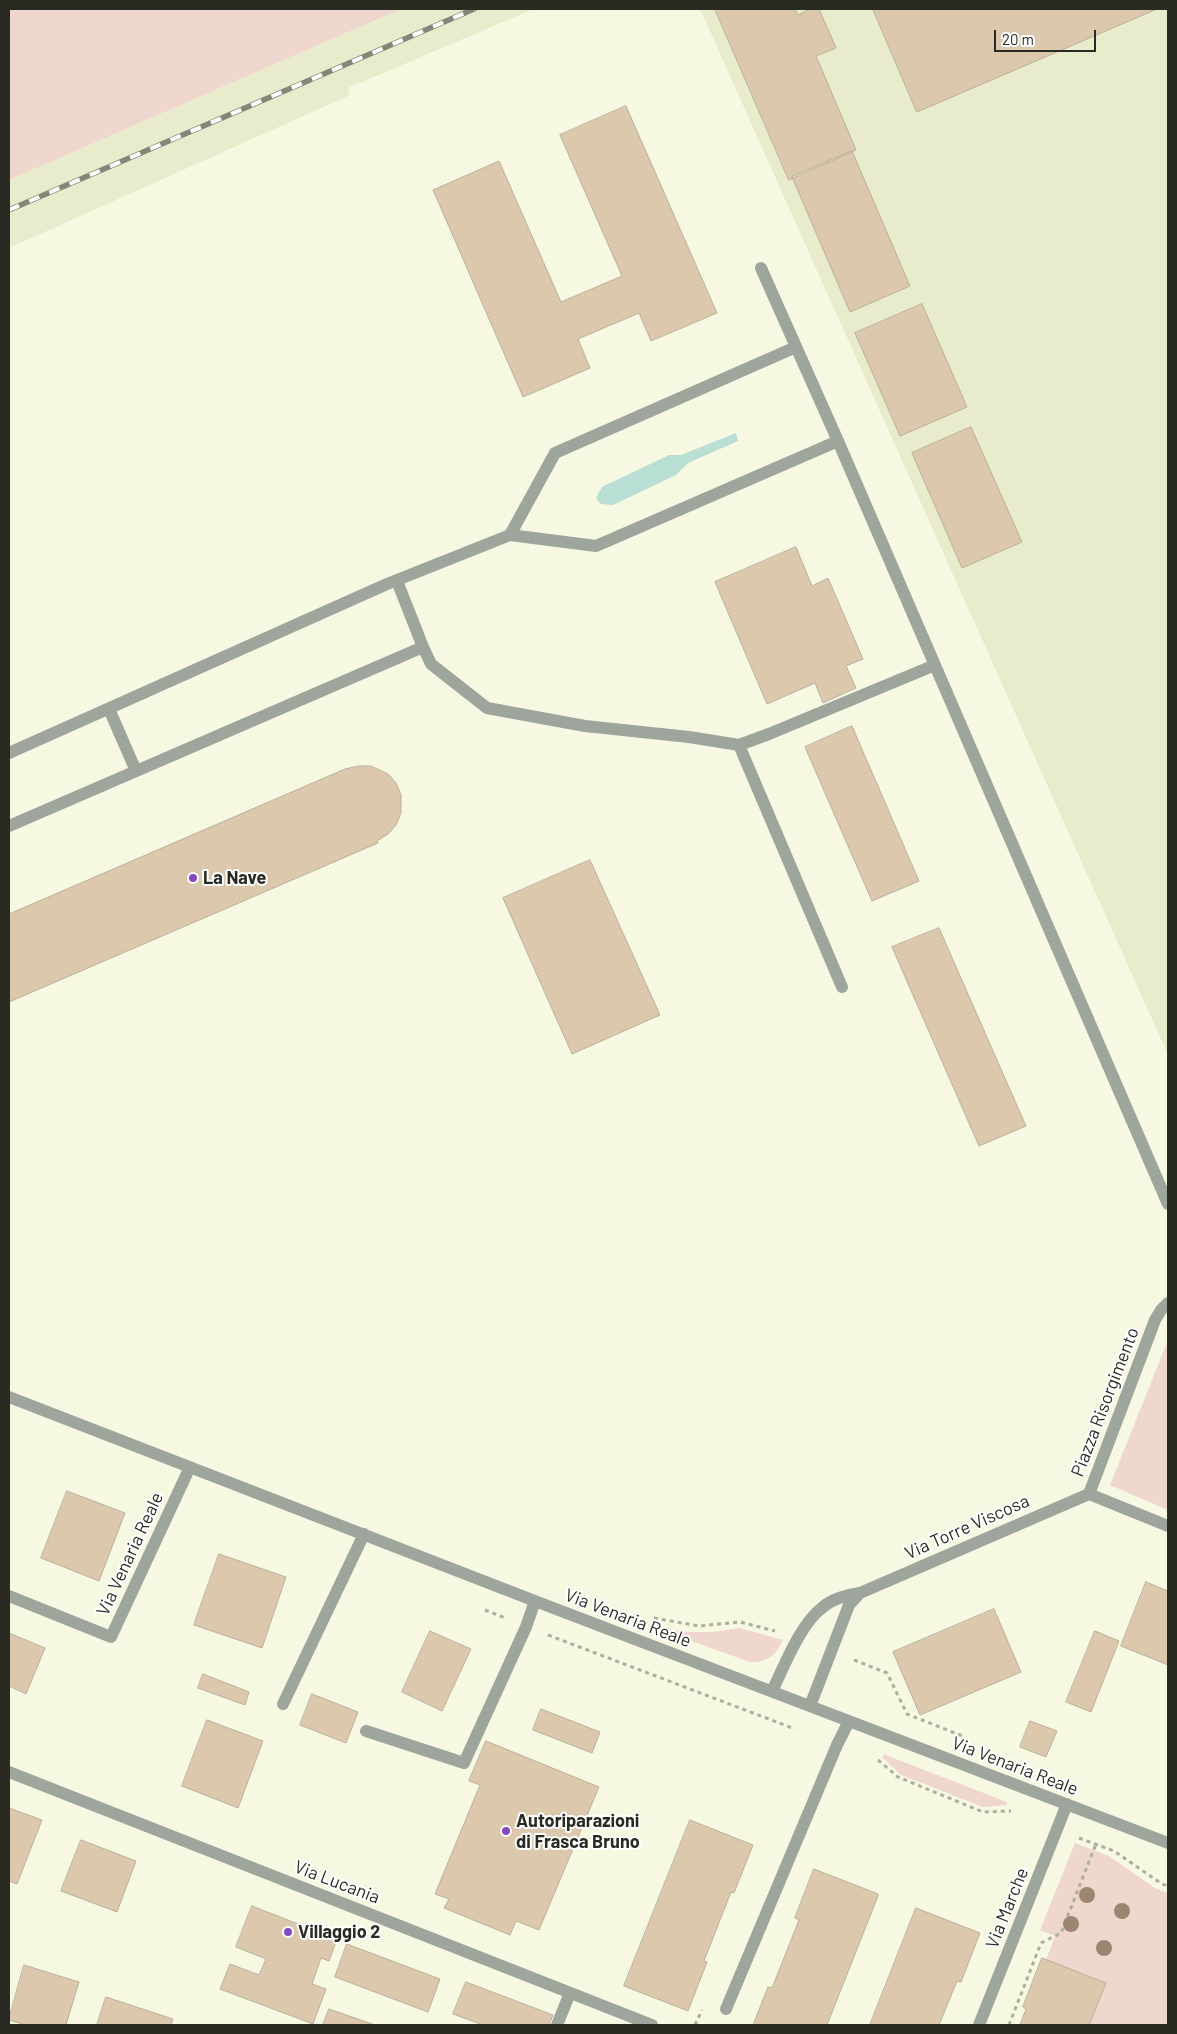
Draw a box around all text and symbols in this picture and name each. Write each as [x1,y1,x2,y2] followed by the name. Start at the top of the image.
[997,20,1100,52] scale bar
[1002,30,1034,48] text: 20 m
[203,867,266,889] place label: La Nave
[187,872,199,884] marker: La Nave
[1067,1324,1143,1480] street label: Piazza Risorgimento
[92,1489,168,1619] street label: Via Venaria Reale
[901,1490,1033,1564] street label: Via Torre Viscosa
[562,1584,694,1652] street label: Via Venaria Reale
[949,1732,1081,1800] street label: Via Venaria Reale
[516,1810,640,1852] place label: Autoriparazioni di Frasca Bruno
[500,1825,512,1837] marker: Autoriparazioni di Frasca Bruno
[291,1856,383,1908] street label: Via Lucania
[981,1865,1033,1951] street label: Via Marche
[298,1921,380,1943] place label: Villaggio 2
[282,1926,294,1938] marker: Villaggio 2

